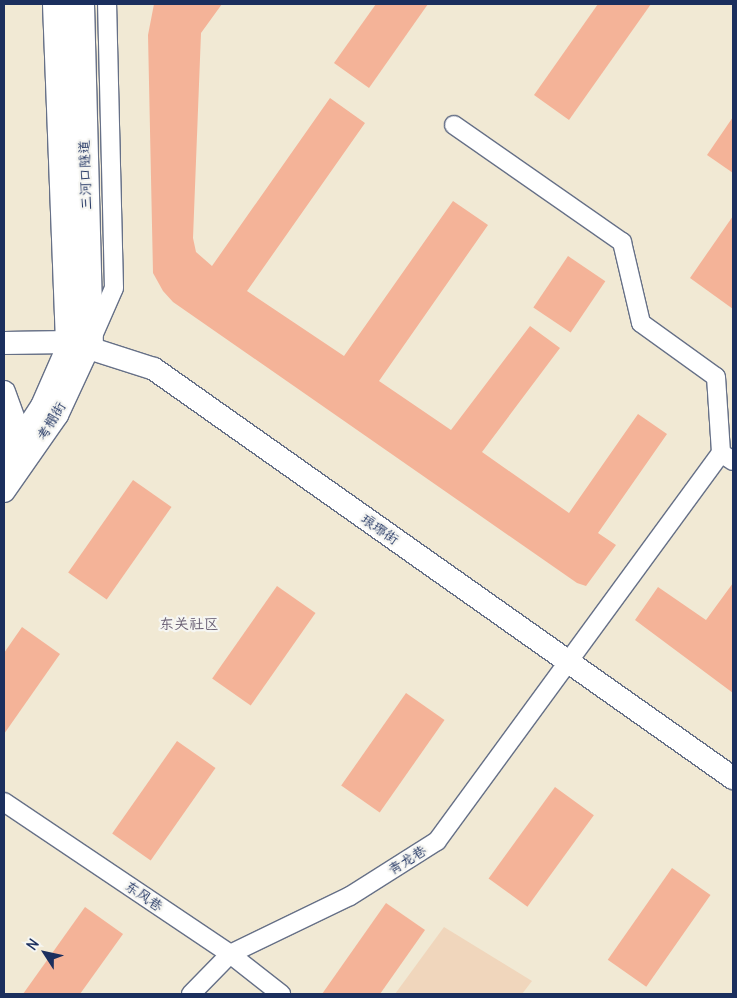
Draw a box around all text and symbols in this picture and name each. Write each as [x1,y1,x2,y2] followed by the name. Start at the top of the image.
[75,140,95,210] street label: 三河口隧道
[33,399,69,443] street label: 考棚街
[358,510,402,548] street label: 琅琊街
[159,615,219,633] district label: 东关社区
[385,842,429,878] street label: 青龙巷
[122,877,166,915] street label: 东风巷
[20,928,70,978] north arrow
[23,935,43,954] text: N

